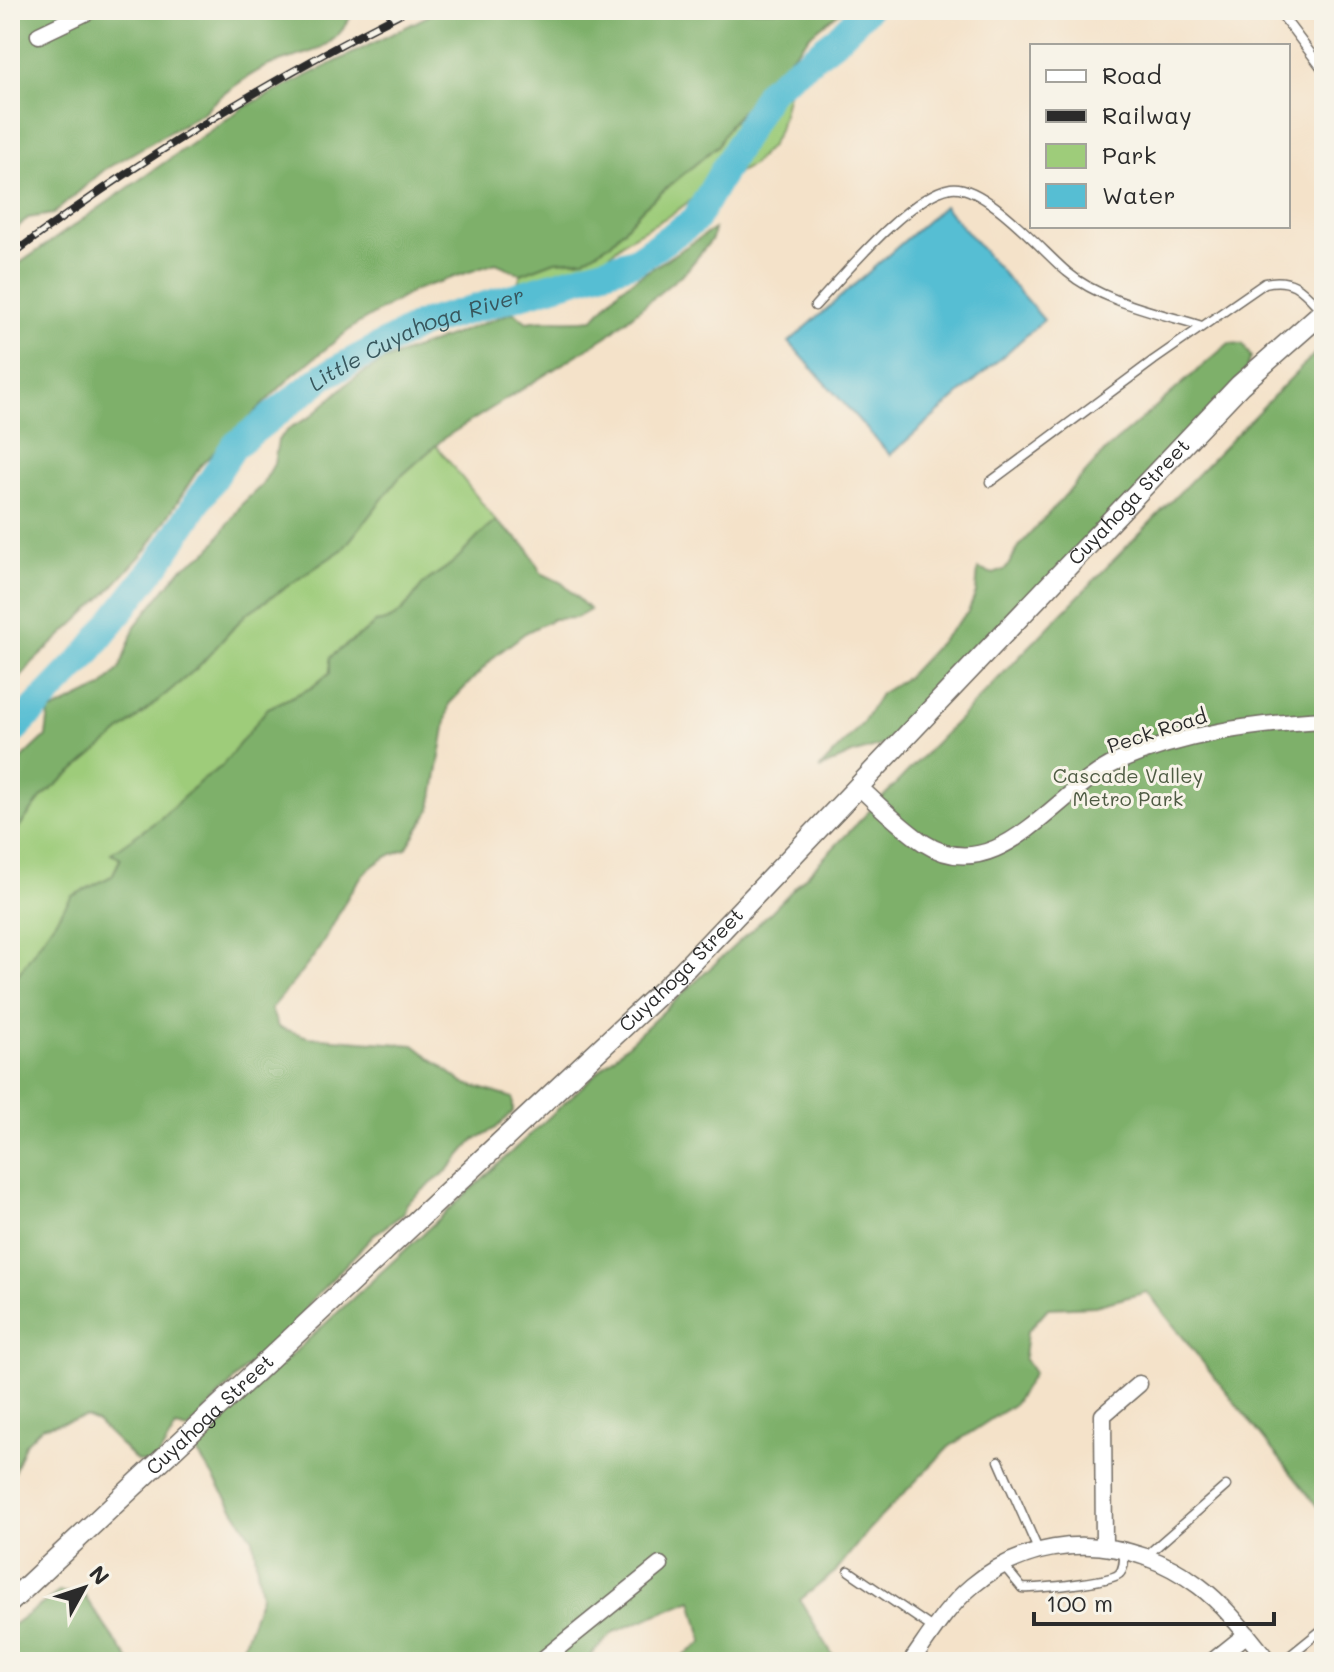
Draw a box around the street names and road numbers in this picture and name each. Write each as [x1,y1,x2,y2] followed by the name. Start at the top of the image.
[1062,432,1195,570] street label: Cuyahoga Street
[1104,702,1210,758] street label: Peck Road
[613,902,748,1037] street label: Cuyahoga Street
[140,1348,278,1480] street label: Cuyahoga Street

